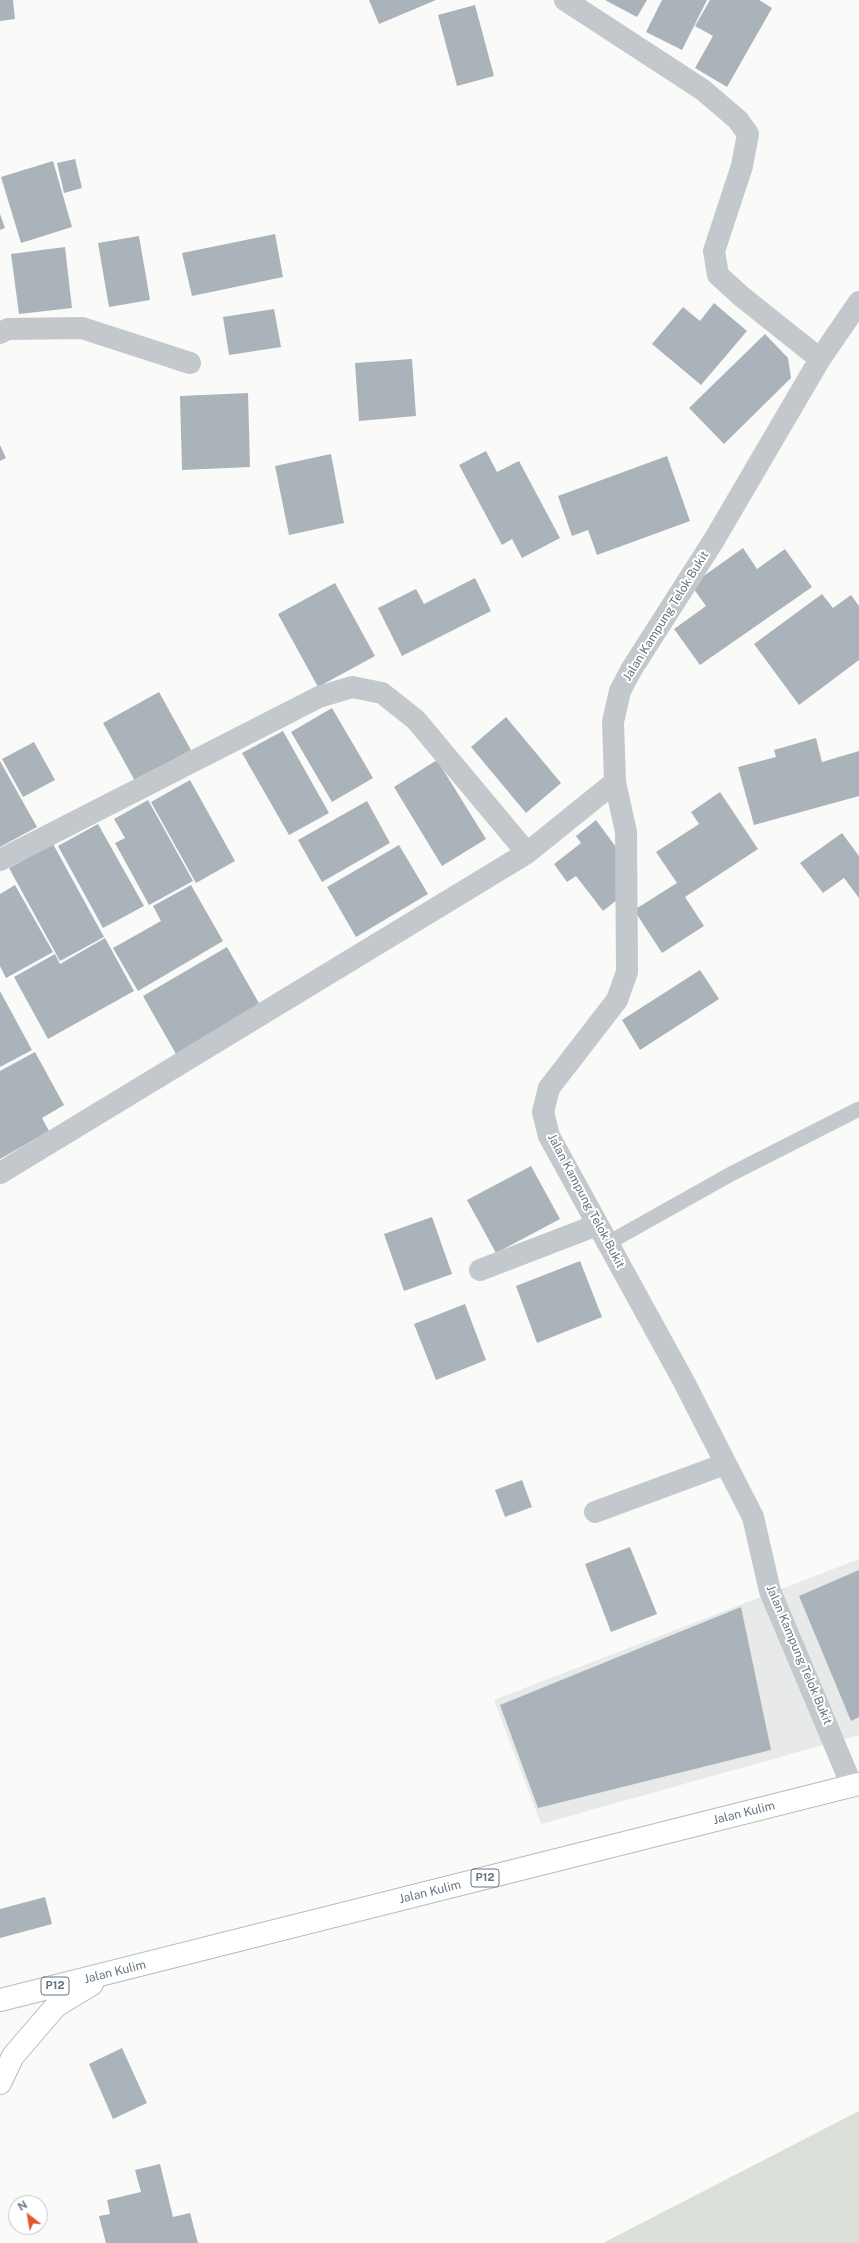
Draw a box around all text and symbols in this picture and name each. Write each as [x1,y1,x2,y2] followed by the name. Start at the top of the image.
[620,548,712,684] street label: Jalan Kampung Telok Bukit
[544,1131,628,1271] street label: Jalan Kampung Telok Bukit
[763,1583,835,1727] street label: Jalan Kampung Telok Bukit
[712,1798,776,1828] street label: Jalan Kulim
[471,1869,499,1887] road number: P12
[398,1877,462,1907] street label: Jalan Kulim
[83,1957,147,1987] street label: Jalan Kulim
[41,1977,69,1995] road number: P12
[8,2195,48,2235] north arrow
[16,2198,29,2213] text: N

